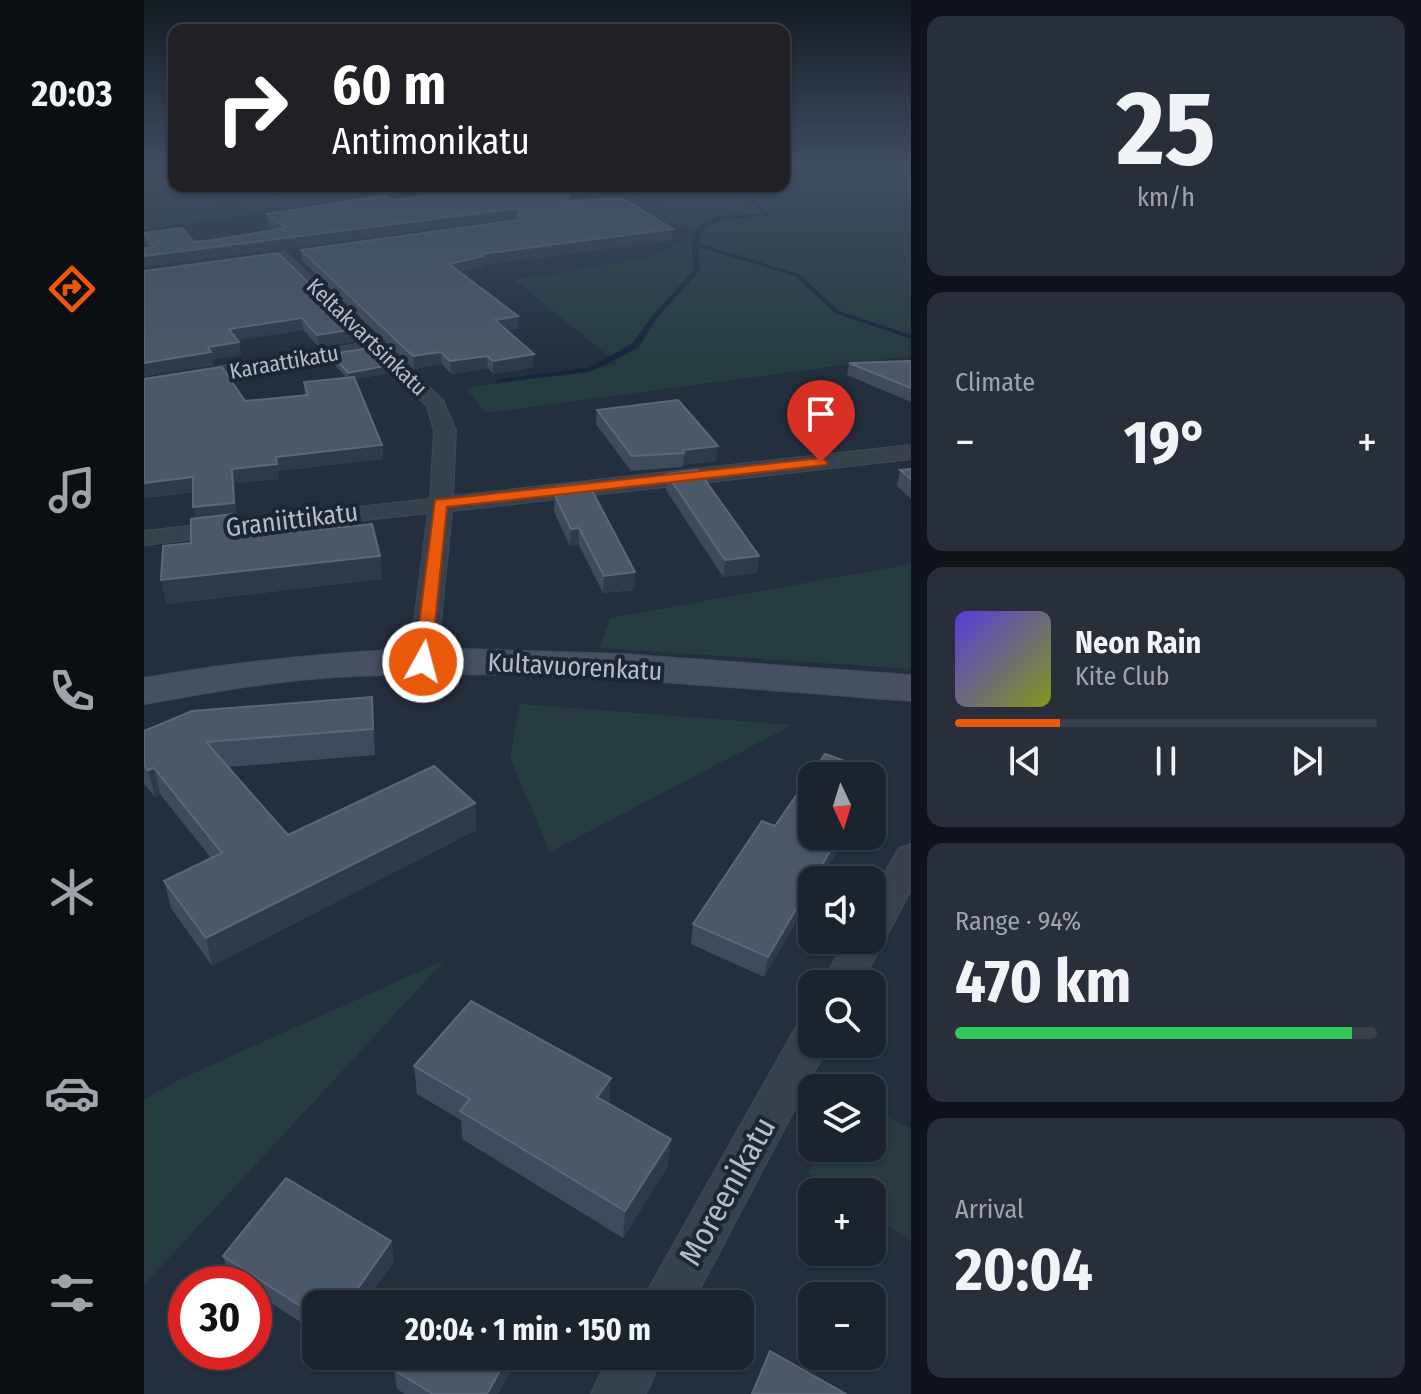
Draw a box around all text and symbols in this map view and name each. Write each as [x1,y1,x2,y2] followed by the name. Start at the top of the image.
[332,52,446,119] text: 60 m
[200,56,304,160] icon: right
[1116,67,1216,192] text: 25
[32,72,112,116] text: 20:03
[332,120,530,164] text: Antimonikatu
[1137,182,1195,213] text: km/h
[44,261,100,317] icon: directions
[301,273,433,401] street label: Keltakvartsinkatu
[227,339,341,385] street label: Karaattikatu
[955,367,1035,398] text: Climate
[787,380,855,462] pin
[799,392,843,436] icon: arrive
[1124,407,1208,479] text: 19°
[955,416,975,469] text: −
[1357,416,1377,469] text: +
[44,462,100,518] icon: music
[224,497,360,543] street label: Graniittikatu
[381,620,465,704] position arrow
[1075,625,1201,661] text: Neon Rain
[487,647,663,687] street label: Kultavuorenkatu
[1075,661,1170,692] text: Kite Club
[44,663,100,719] icon: phone
[1003,739,1047,783] icon: previous
[1144,739,1188,783] icon: pause
[1285,739,1329,783] icon: next
[798,762,886,850] north arrow
[798,762,886,1370] map controls
[44,864,100,920] icon: climate
[798,866,886,954] button: sound
[955,906,1081,937] text: Range · 94%
[955,946,1131,1018] text: 470 km
[798,970,886,1058] button: search
[44,1065,100,1121] icon: car
[798,1074,886,1162] button: layers
[671,1110,783,1272] street label: Moreenikatu
[798,1178,886,1266] button: +
[955,1194,1024,1225] text: Arrival
[955,1234,1093,1306] text: 20:04
[44,1265,100,1321] icon: filters
[168,1266,272,1370] speed limit sign: 30
[798,1282,886,1370] button: −
[405,1312,651,1348] text: 20:04 · 1 min · 150 m

